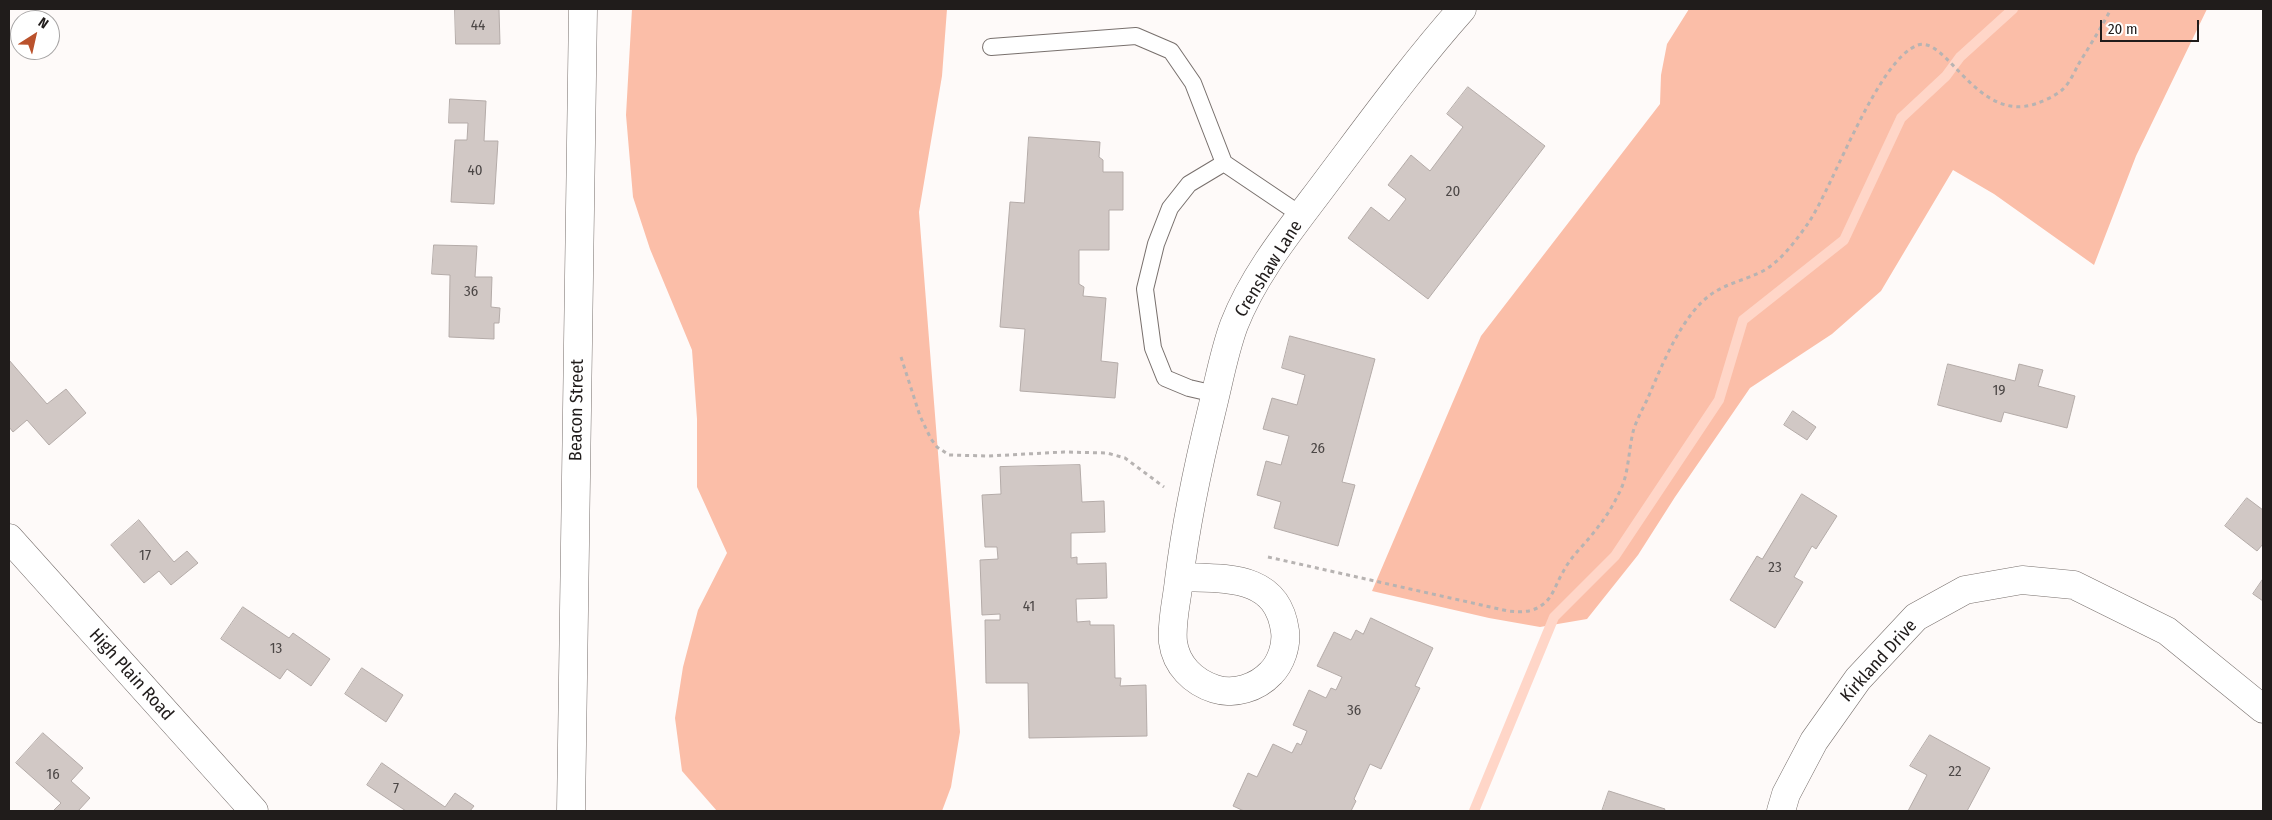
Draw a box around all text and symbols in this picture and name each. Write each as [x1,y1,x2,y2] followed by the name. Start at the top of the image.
[10,10,60,60] north arrow
[2102,10,2201,42] scale bar
[35,14,52,32] text: N
[471,17,485,35] house number: 44
[2108,20,2138,38] text: 20 m
[467,162,483,180] house number: 40
[1446,183,1460,201] house number: 20
[1231,217,1307,321] street label: Crenshaw Lane
[464,283,478,301] house number: 36
[565,359,589,461] street label: Beacon Street
[1992,382,2006,400] house number: 19
[1311,440,1325,458] house number: 26
[139,547,151,565] house number: 17
[1768,559,1782,577] house number: 23
[1023,598,1035,616] house number: 41
[1836,615,1922,707] street label: Kirkland Drive
[84,625,178,725] street label: High Plain Road
[270,640,282,658] house number: 13
[1347,702,1361,720] house number: 36
[1948,763,1962,781] house number: 22
[46,766,60,784] house number: 16
[393,780,399,798] house number: 7

